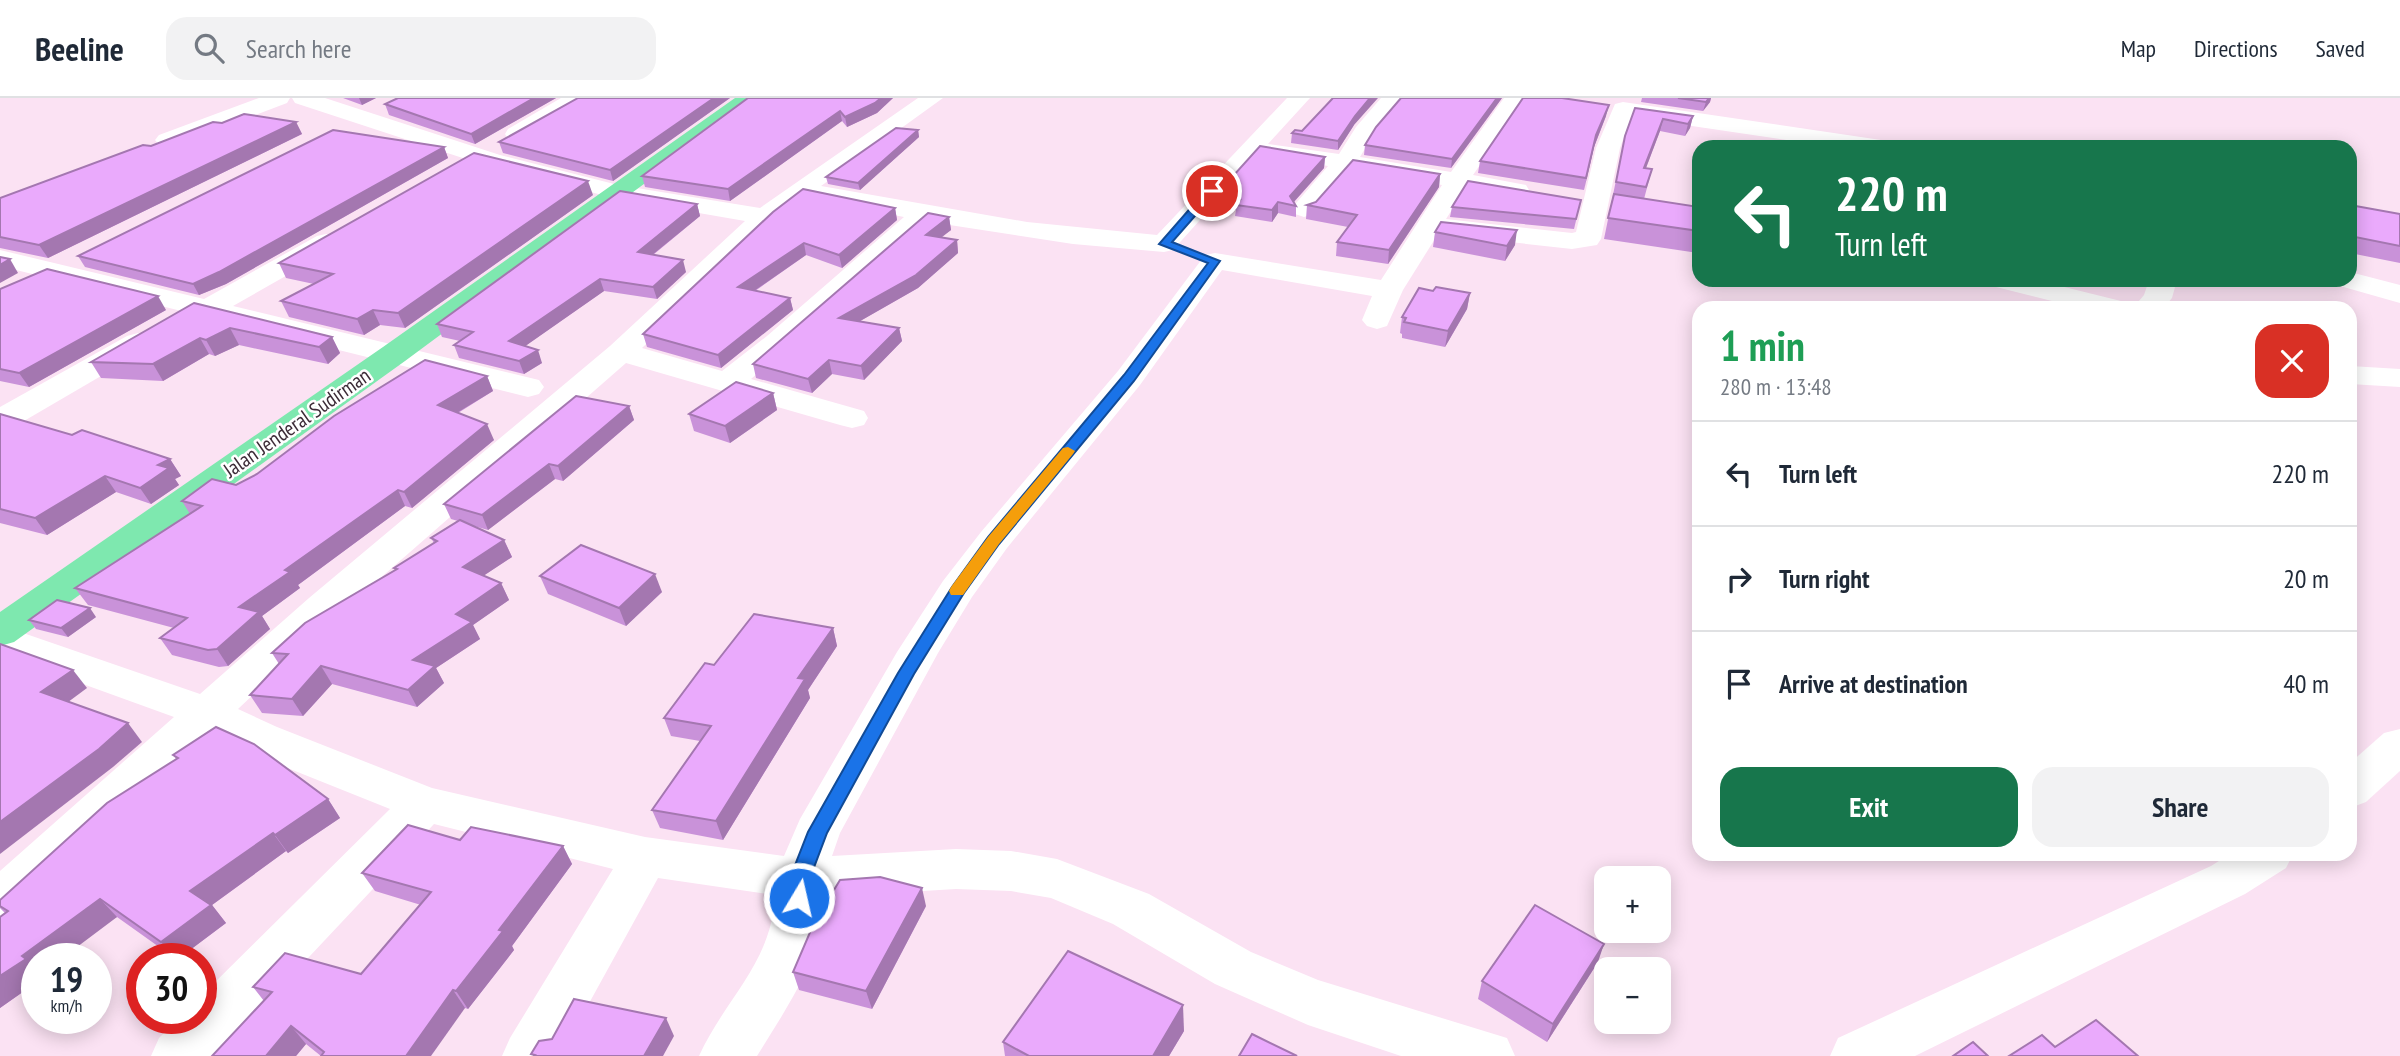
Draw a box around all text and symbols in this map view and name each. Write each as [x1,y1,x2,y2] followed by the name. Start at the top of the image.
[166,17,656,80] search box
[35,27,124,70] text: Beeline
[190,29,228,67] icon: search
[246,32,351,65] text: Search here
[2121,33,2156,64] text: Map
[2194,33,2278,64] text: Directions
[2316,33,2365,64] text: Saved
[1182,161,1242,221] pin
[1835,161,1948,225] text: 220 m
[1720,168,1811,259] icon: left
[1193,172,1231,210] icon: arrive
[1835,223,1927,265] text: Turn left
[1720,318,1805,373] text: 1 min
[2255,324,2329,398] button: close
[217,362,375,484] street label: Jalan Jenderal Sudirman
[1720,372,1832,401] text: 280 m · 13:48
[1720,455,1758,493] icon: left
[1779,457,1857,490] text: Turn left
[2271,457,2329,490] text: 220 m
[1720,560,1758,598] icon: right
[1779,562,1870,595] text: Turn right
[2283,562,2329,595] text: 20 m
[1720,665,1758,703] icon: arrive
[1779,667,1968,700] text: Arrive at destination
[2283,667,2329,700] text: 40 m
[1720,767,2018,847] button: Exit
[2032,767,2329,847] button: Share
[762,861,836,935] position arrow
[1594,866,1671,1034] map controls
[1594,866,1671,943] button: +
[126,943,217,1034] speed limit sign: 30
[50,956,83,1002] text: 19
[1594,957,1671,1034] button: −
[51,994,82,1017] text: km/h

